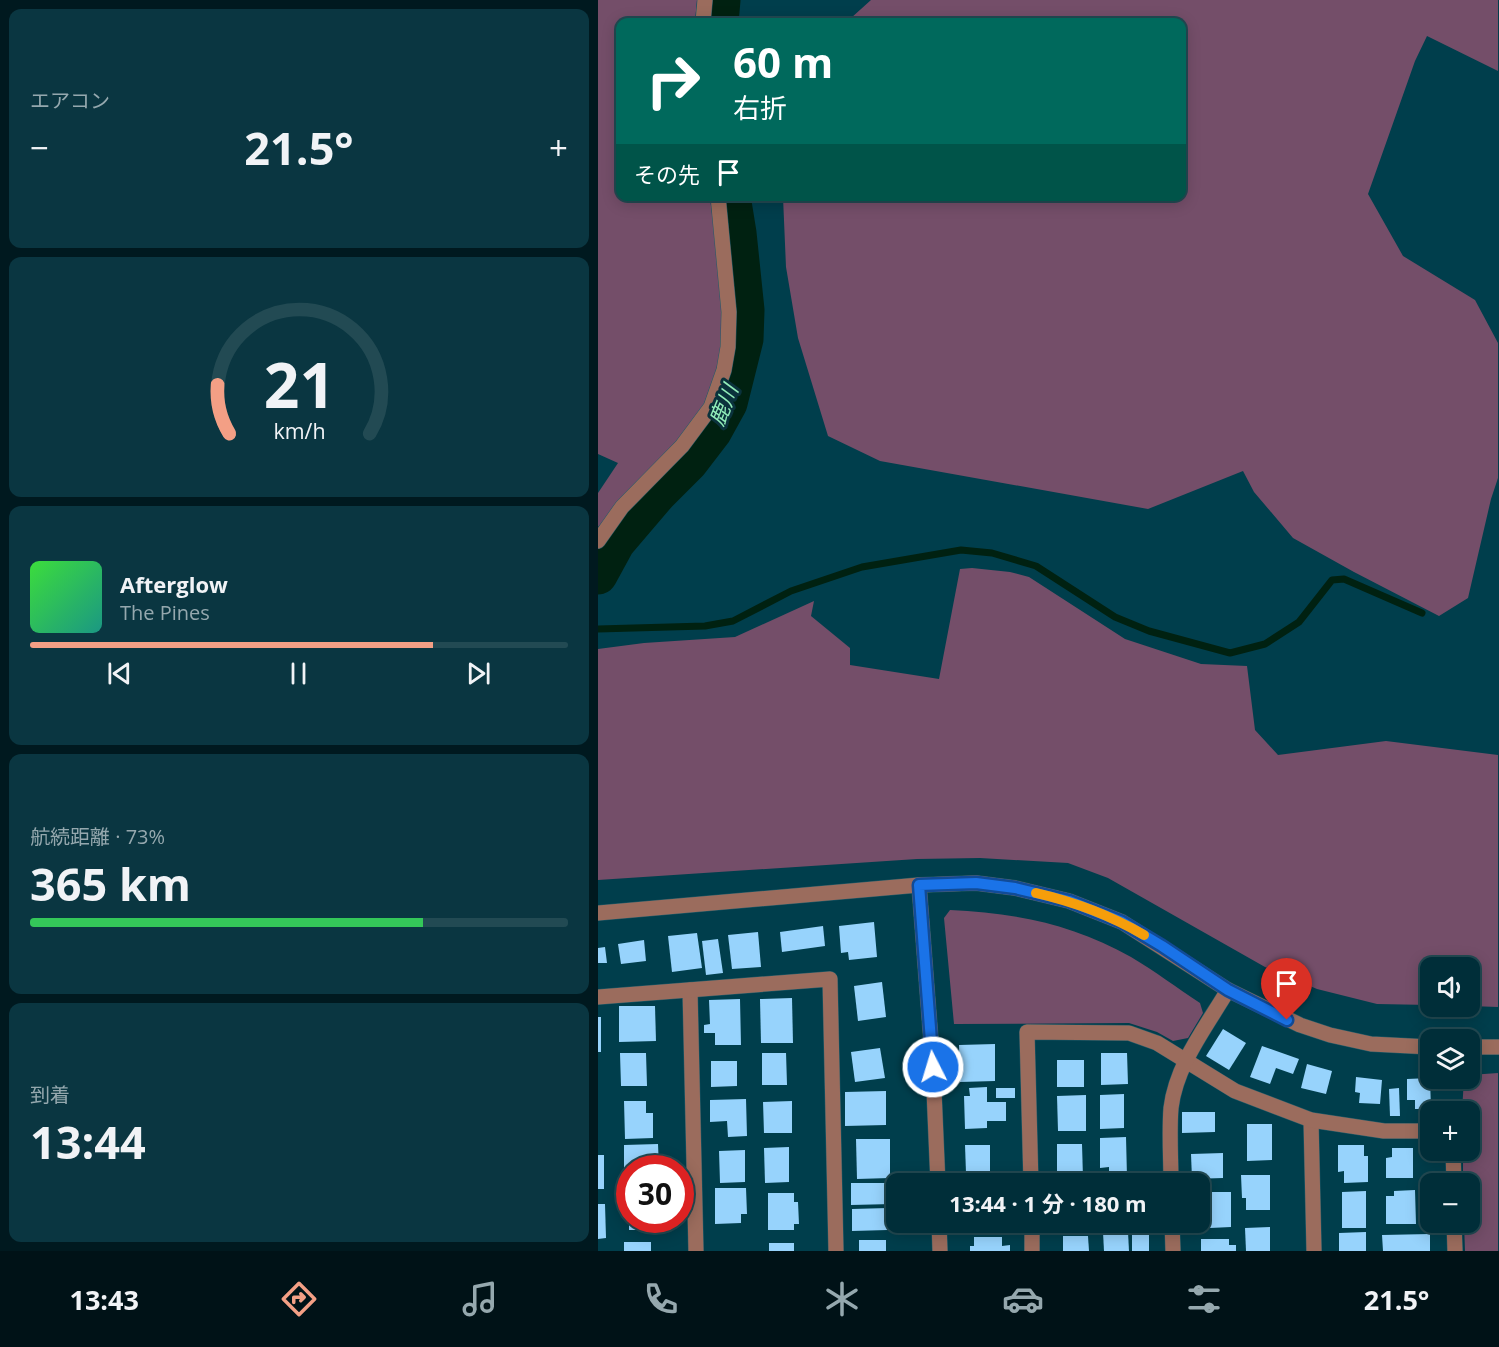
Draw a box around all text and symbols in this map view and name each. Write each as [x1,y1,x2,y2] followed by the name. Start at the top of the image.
[733,33,833,90] text: 60 m
[634,42,712,120] icon: right
[30,87,110,114] text: エアコン
[733,89,787,126] text: 右折
[244,117,354,178] text: 21.5°
[30,125,49,170] text: −
[549,125,568,170] text: +
[712,156,745,189] icon: arrive
[634,159,700,189] text: その先
[263,341,335,426] text: 21
[702,378,745,430] water label: 鹿川
[273,417,325,446] text: km/h
[120,569,228,599] text: Afterglow
[120,599,210,626] text: The Pines
[103,657,136,690] icon: previous
[282,657,315,690] icon: pause
[462,657,495,690] icon: next
[30,823,165,850] text: 航続距離 · 73%
[30,853,191,914] text: 365 km
[1420,957,1480,1233] map controls
[1420,957,1480,1017] button: sound
[1261,958,1312,1020] pin
[1270,967,1303,1000] icon: arrive
[1420,1029,1480,1089] button: layers
[901,1035,965,1099] position arrow
[30,1081,70,1108] text: 到着
[1420,1101,1480,1161] button: +
[30,1111,146,1172] text: 13:44
[616,1155,694,1233] speed limit sign: 30
[1420,1173,1480,1233] button: −
[949,1188,1147,1218] text: 13:44 · 1 分 · 180 m
[278,1278,320,1320] icon: directions
[459,1278,501,1320] icon: music
[640,1278,682,1320] icon: phone
[821,1278,863,1320] icon: climate
[1002,1278,1044,1320] icon: car
[1183,1278,1225,1320] icon: filters
[69,1281,139,1318] text: 13:43
[1364,1281,1429,1318] text: 21.5°

